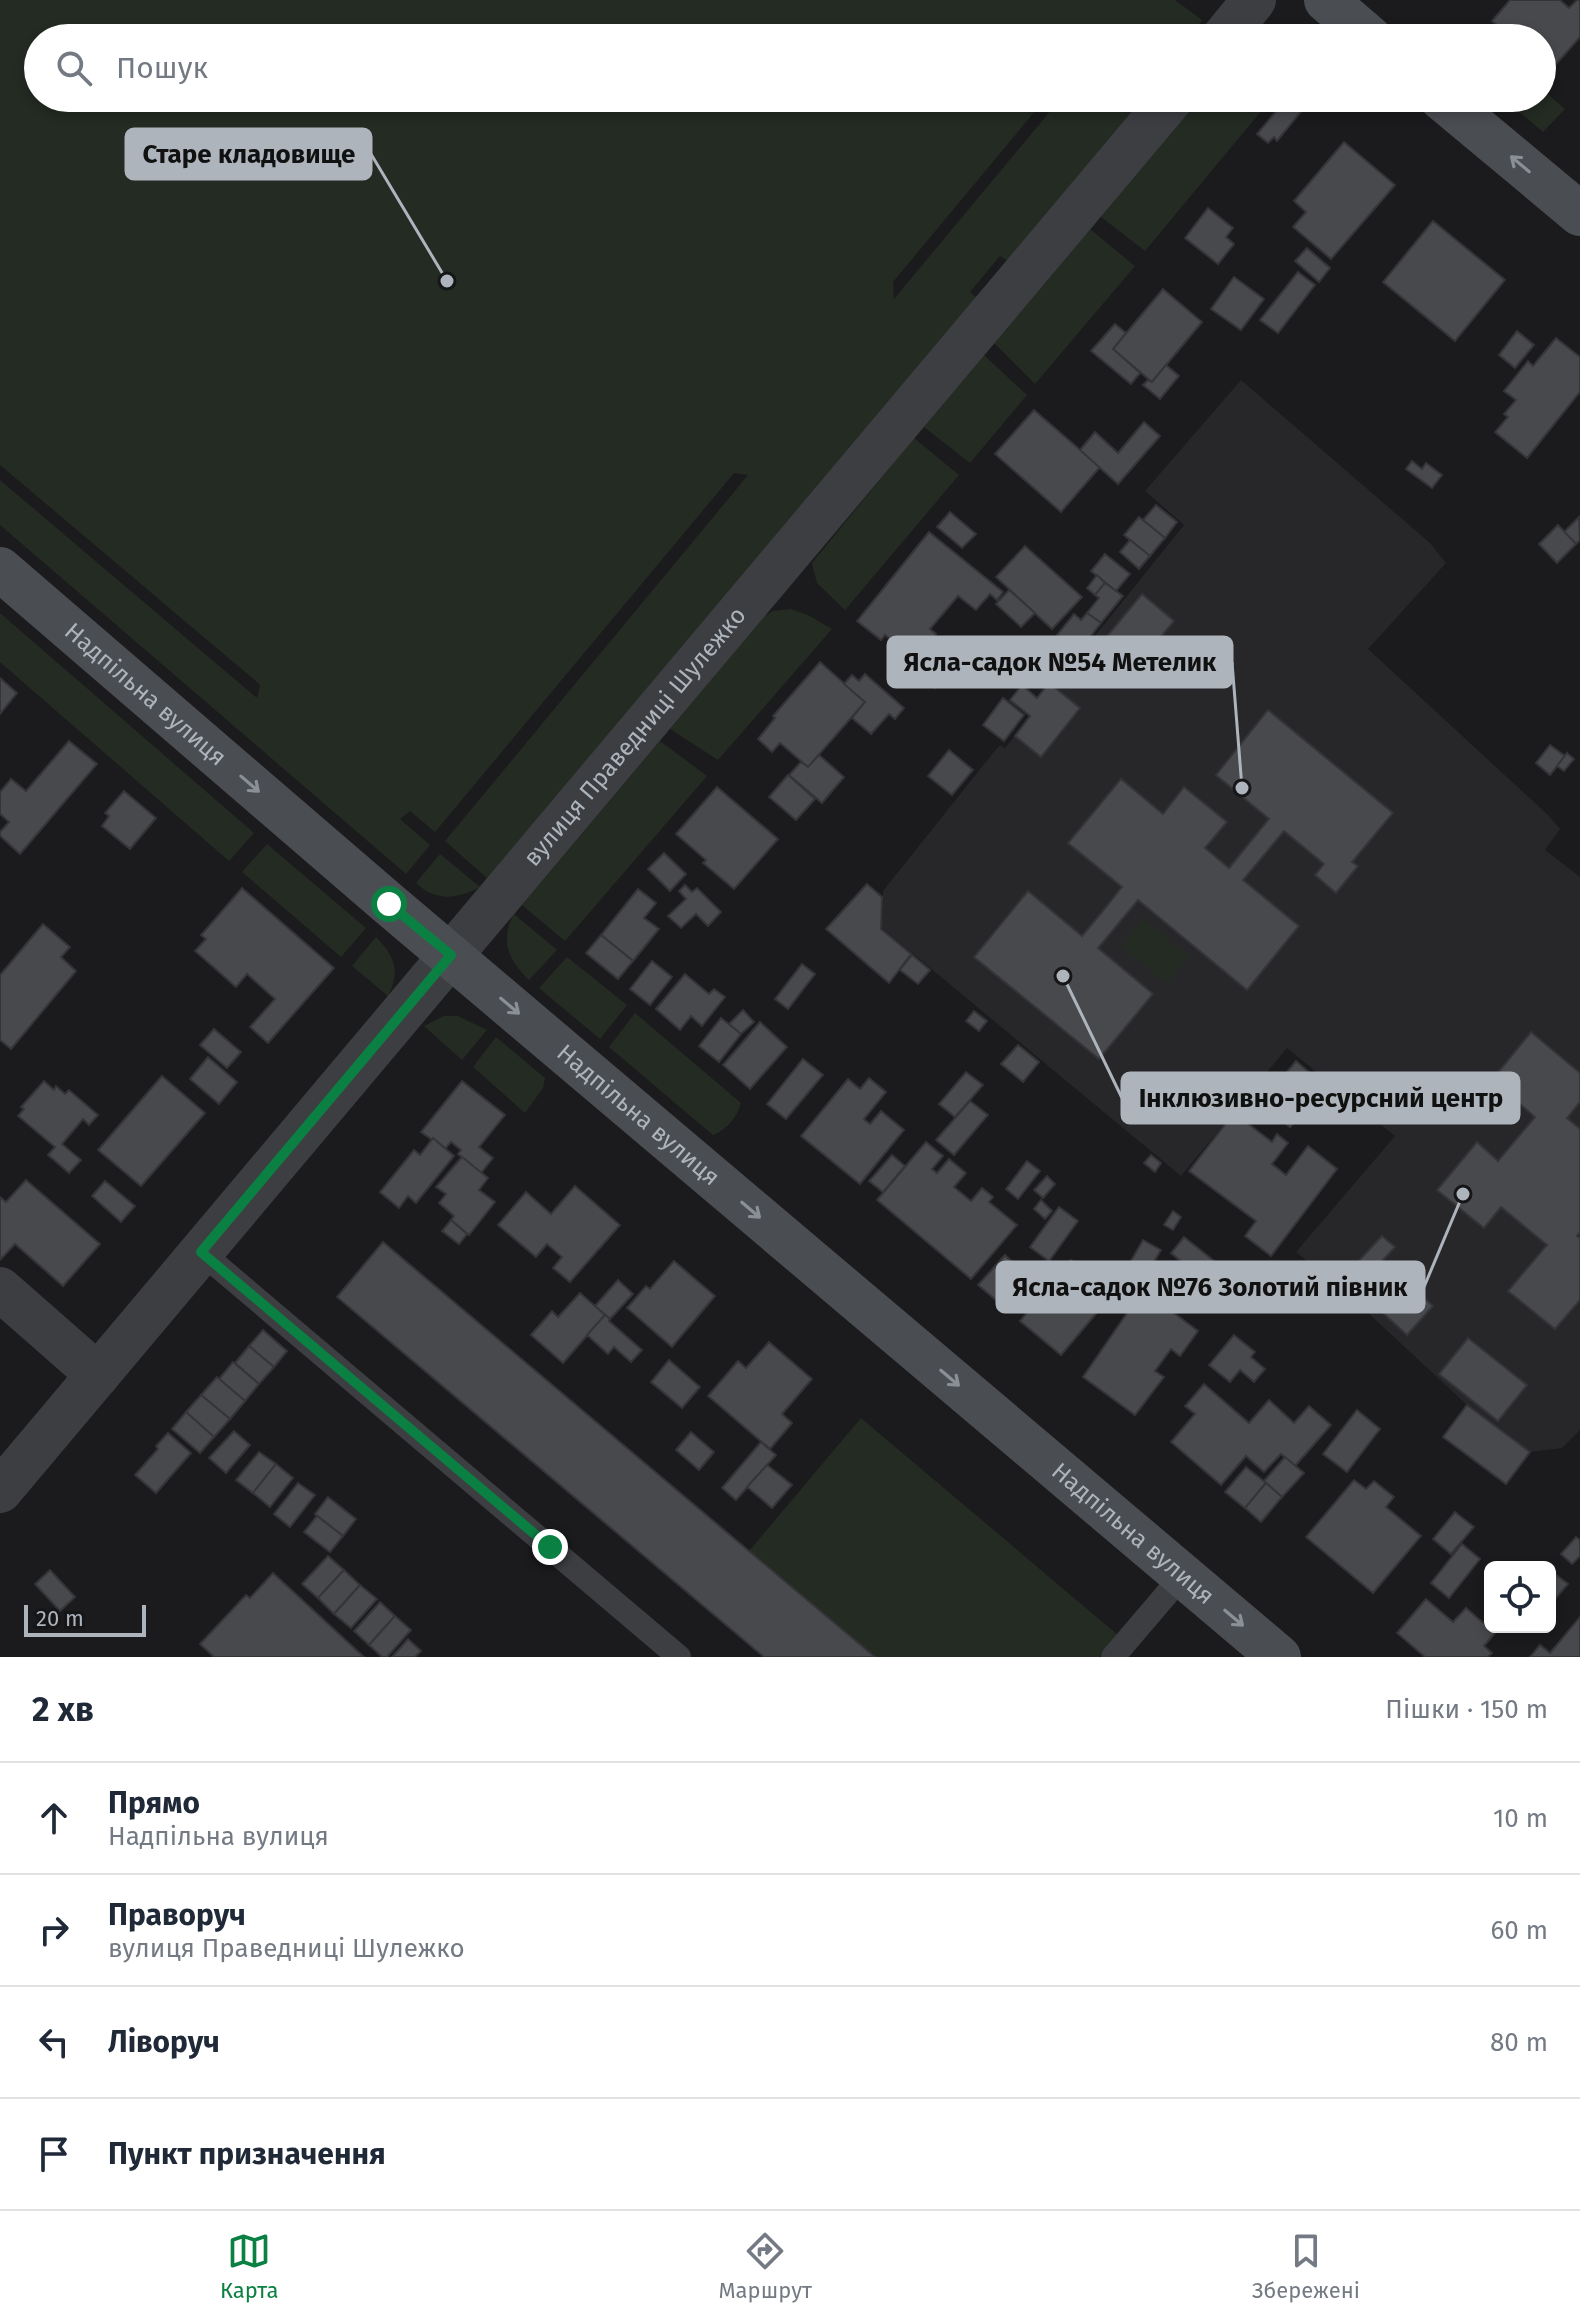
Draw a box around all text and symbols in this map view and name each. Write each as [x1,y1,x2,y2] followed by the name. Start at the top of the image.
[24,24,1556,112] search box
[52,46,96,90] icon: search
[116,50,208,86] text: Пошук
[126,129,371,179] callout: Старе кладовище
[143,139,355,170] text: Старе кладовище
[1511,155,1531,173] one-way arrow
[518,601,752,872] street label: вулиця Праведниці Шулежко
[59,617,232,771] street label: Надпільна вулиця
[888,637,1232,687] callout: Ясла-садок №54 Метелик
[904,647,1217,678] text: Ясла-садок №54 Метелик
[240,775,260,793] one-way arrow
[371,886,407,922] route start
[500,997,520,1015] one-way arrow
[551,1038,725,1192] street label: Надпільна вулиця
[1122,1073,1519,1123] callout: Інклюзивно-ресурсний центр
[1139,1083,1503,1114] text: Інклюзивно-ресурсний центр
[741,1201,761,1219] one-way arrow
[997,1262,1424,1312] callout: Ясла-садок №76 Золотий півник
[1012,1272,1408,1303] text: Ясла-садок №76 Золотий півник
[939,1369,959,1387] one-way arrow
[1046,1457,1220,1610] street label: Надпільна вулиця
[532,1529,568,1565] route end
[1484,1561,1556,1633] map controls
[1484,1561,1556,1633] button: locate
[24,1601,146,1637] scale bar
[36,1605,84,1632] text: 20 m
[1223,1609,1243,1627] one-way arrow
[32,1689,94,1730] text: 2 хв
[1385,1694,1548,1725] text: Пішки · 150 m
[108,1785,200,1821] text: Прямо
[32,1796,76,1840] icon: ahead
[1493,1803,1548,1834] text: 10 m
[108,1821,329,1852] text: Надпільна вулиця
[108,1897,246,1933] text: Праворуч
[32,1908,76,1952] icon: right
[1490,1915,1548,1946] text: 60 m
[108,1933,465,1964] text: вулиця Праведниці Шулежко
[32,2020,76,2064] icon: left
[108,2024,220,2060] text: Ліворуч
[1490,2027,1548,2058] text: 80 m
[32,2132,76,2176] icon: arrive
[108,2136,386,2172] text: Пункт призначення
[220,2229,278,2304] tab: Карта
[719,2229,812,2304] tab: Маршрут
[1252,2229,1360,2304] tab: Збережені

